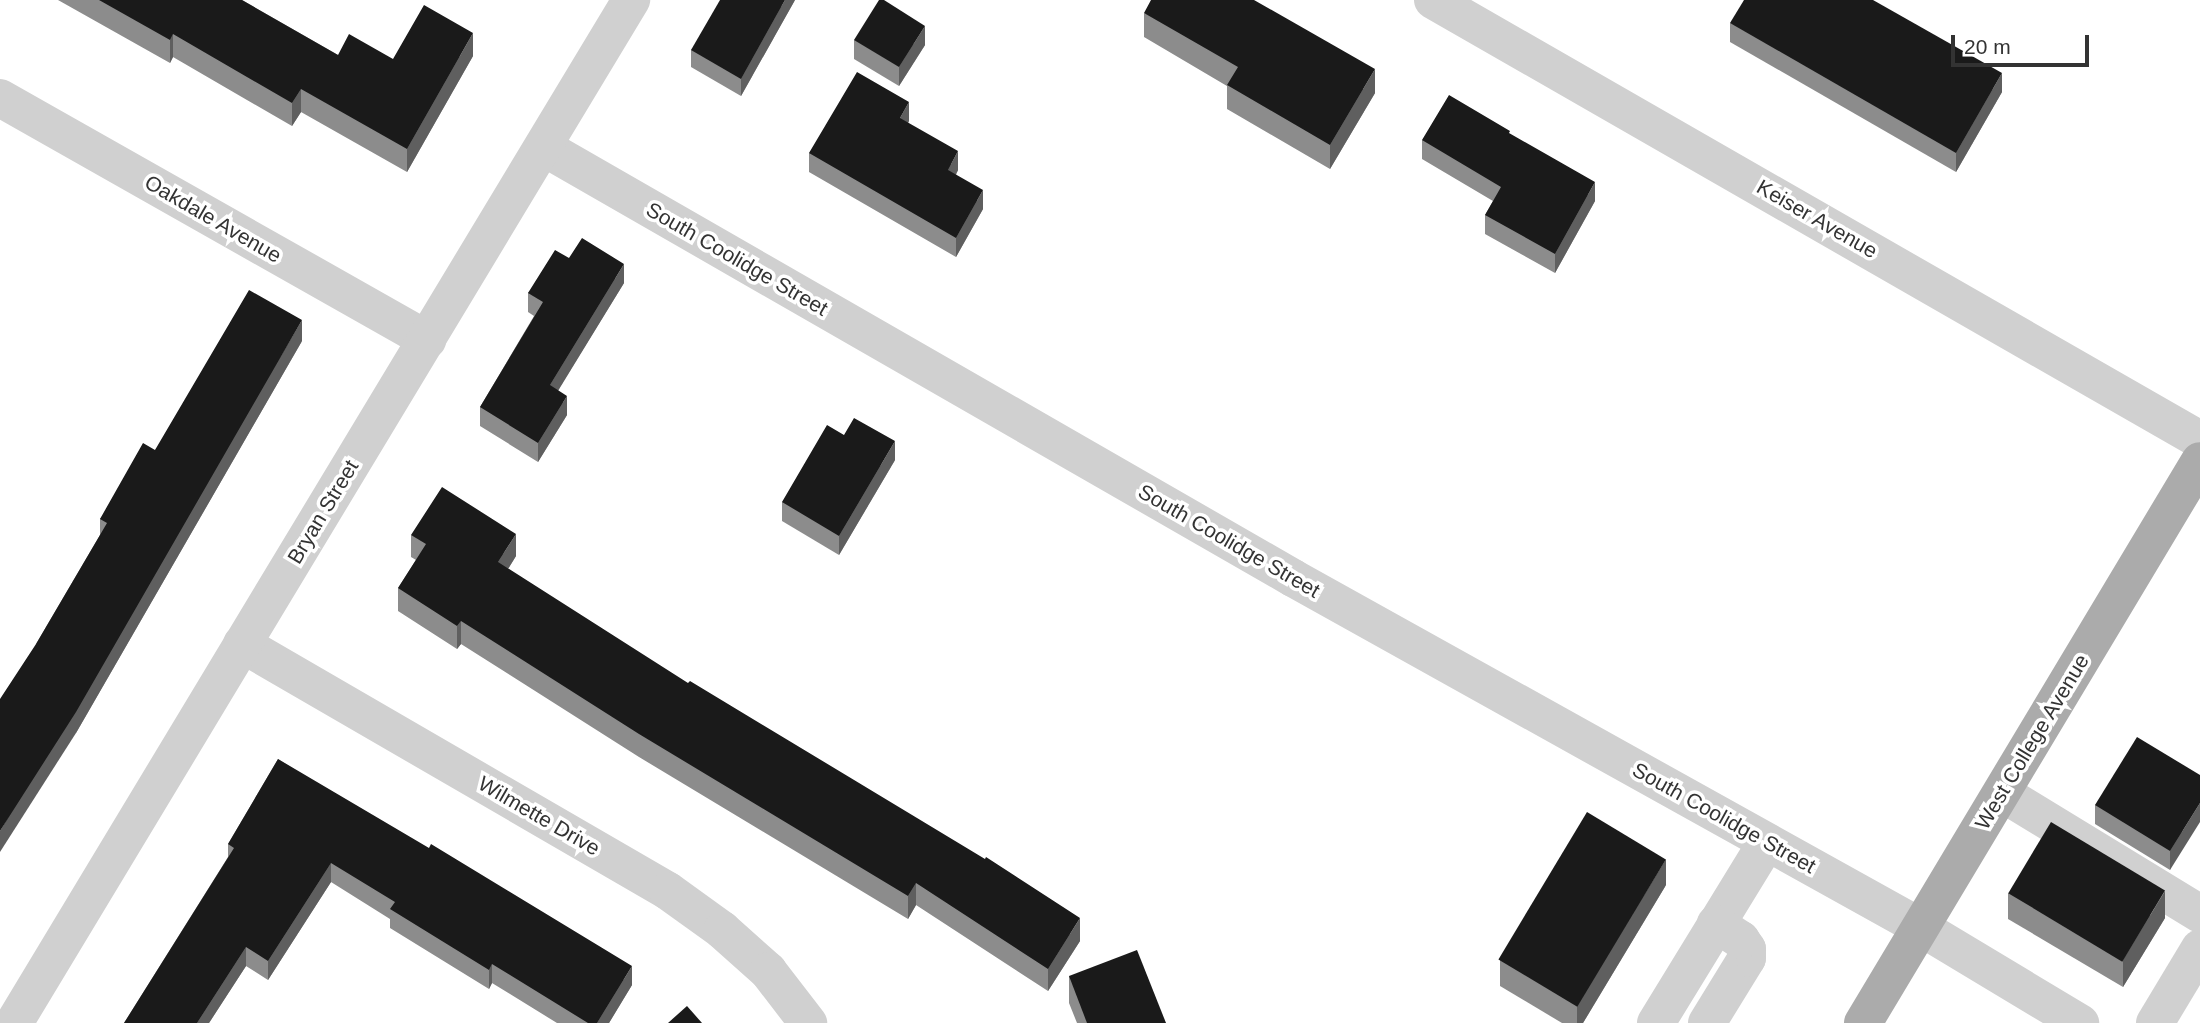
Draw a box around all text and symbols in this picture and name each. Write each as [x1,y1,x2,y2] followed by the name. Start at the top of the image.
[1955,21,2093,65] scale bar
[1964,35,2011,58] text: 20 m
[140,169,286,269] street label: Oakdale Avenue
[1752,174,1882,264] street label: Keiser Avenue
[642,197,832,321] street label: South Coolidge Street
[282,455,364,569] street label: Bryan Street
[1134,479,1324,603] street label: South Coolidge Street
[1969,649,2095,835] street label: West College Avenue
[1628,757,1820,879] street label: South Coolidge Street
[474,771,604,861] street label: Wilmette Drive

